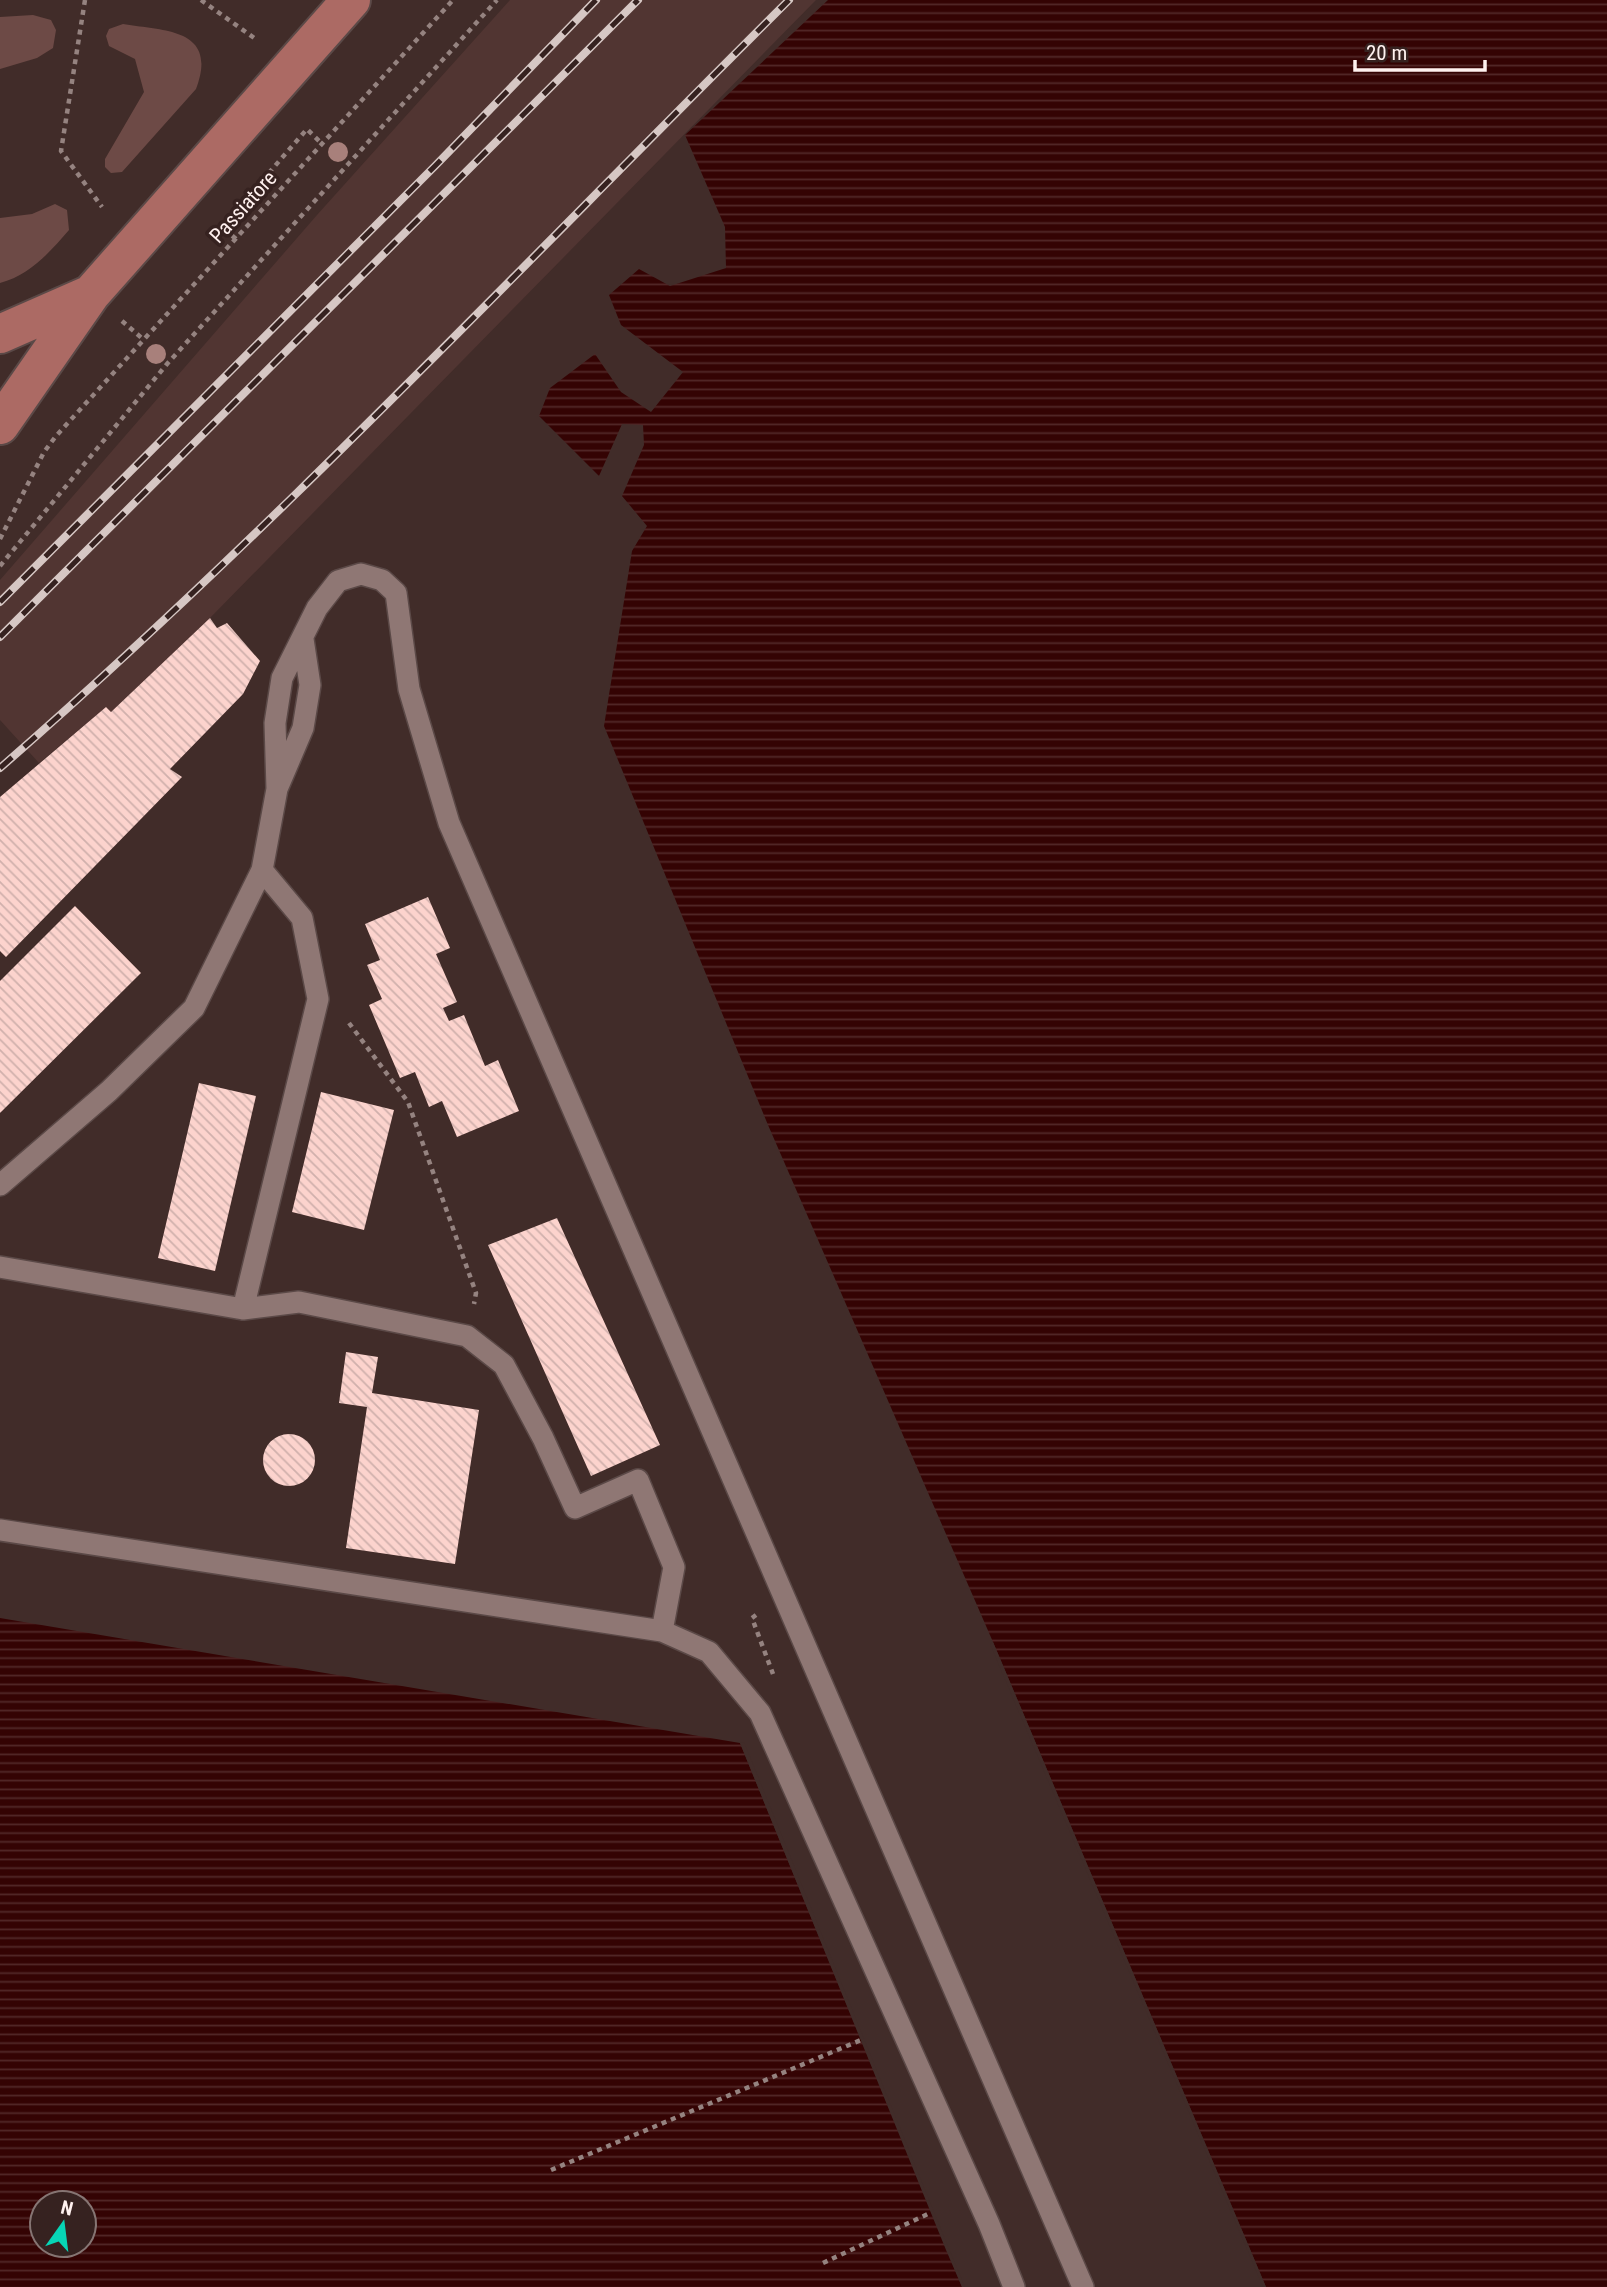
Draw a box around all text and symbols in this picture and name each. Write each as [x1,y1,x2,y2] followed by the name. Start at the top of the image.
[1355,28,1484,72] scale bar
[1366,41,1407,65] text: 20 m
[205,166,282,248] street label: Passiatore
[28,2189,98,2259] north arrow
[59,2195,75,2221] text: N

